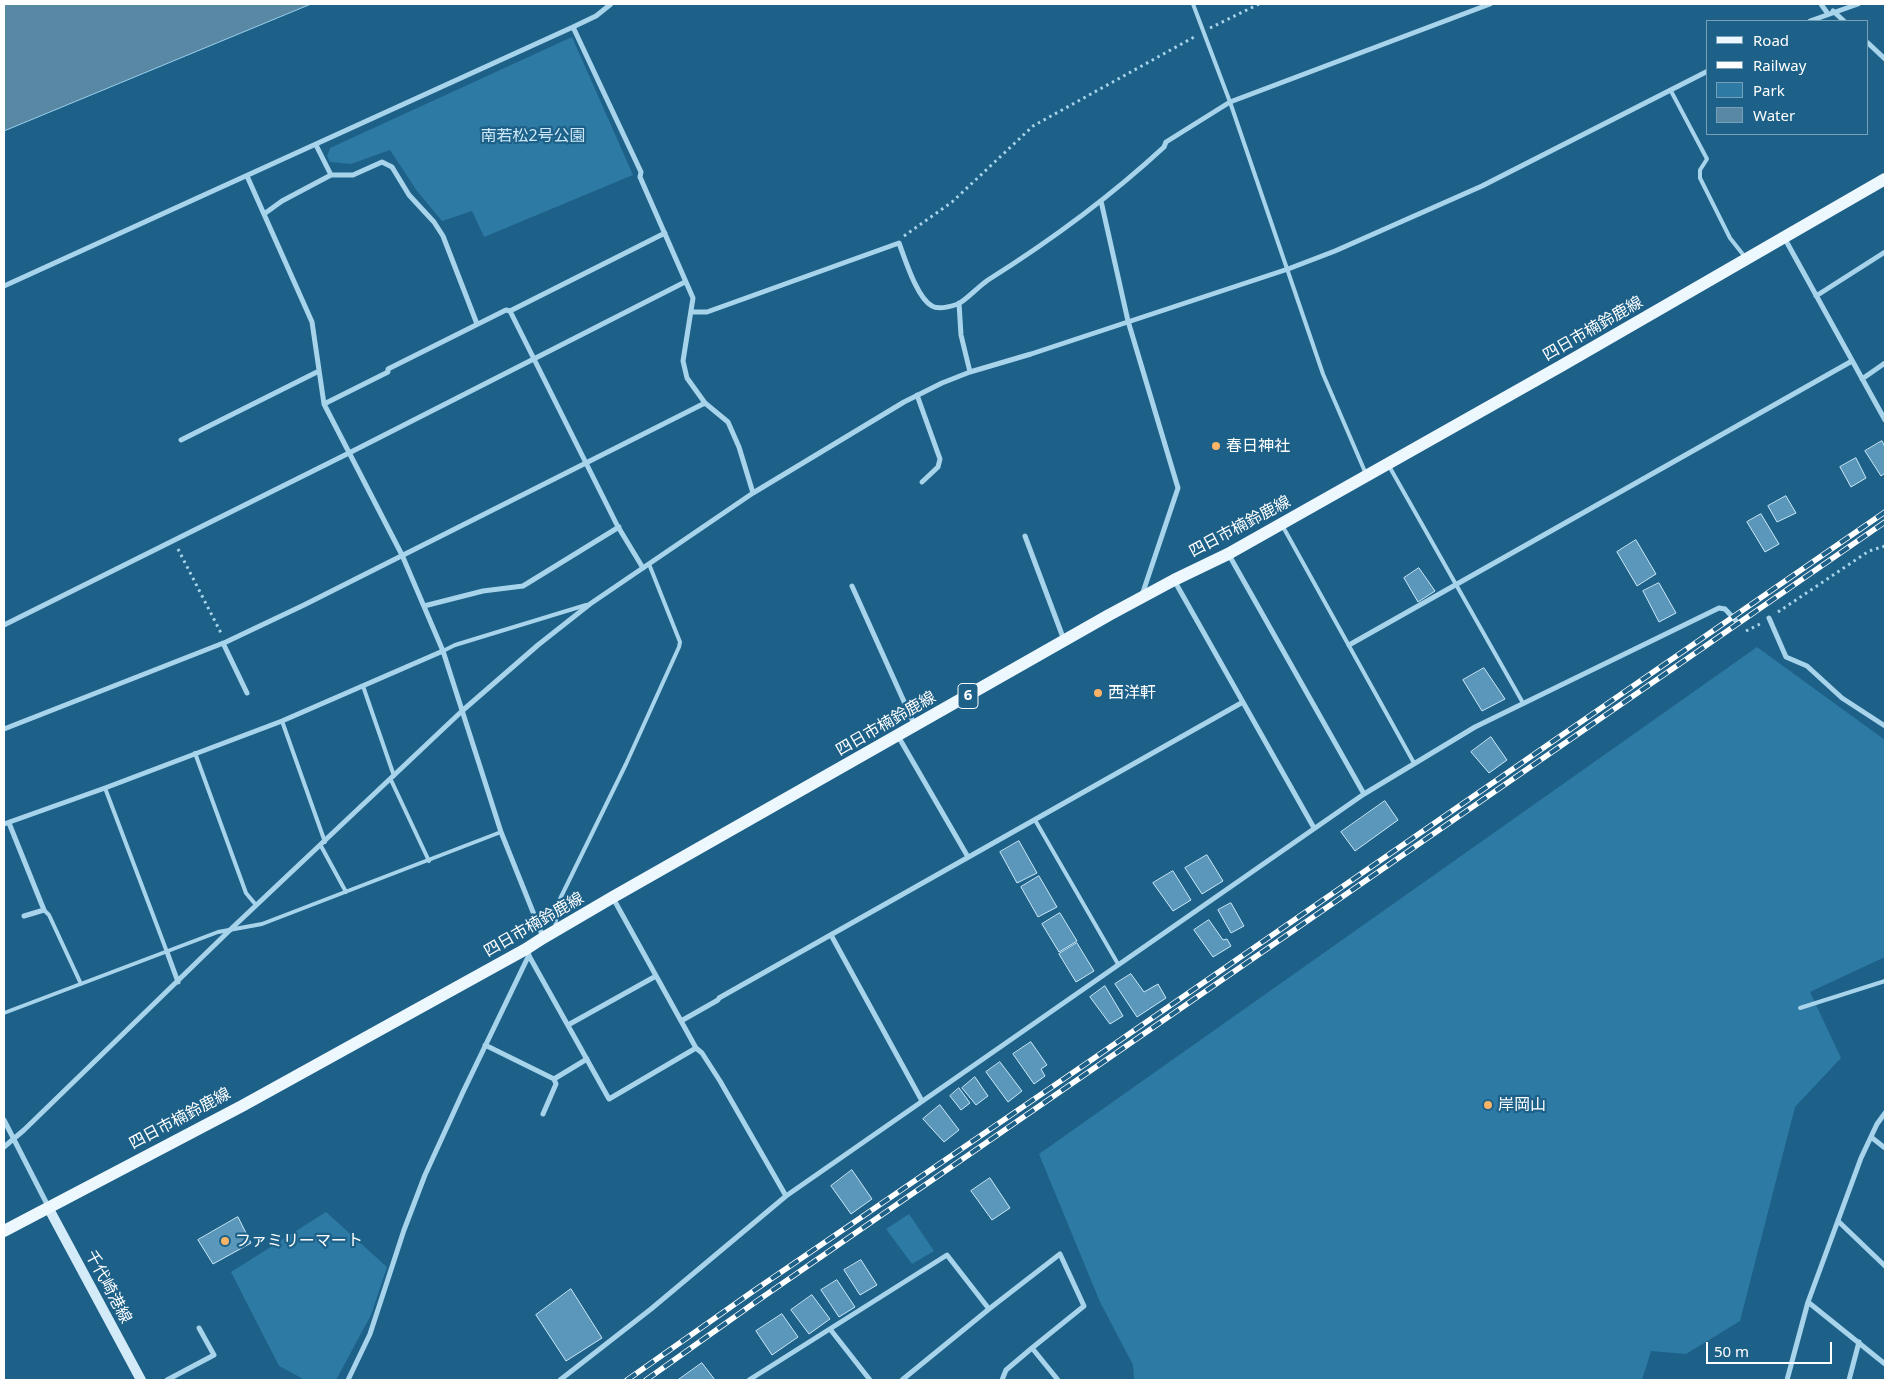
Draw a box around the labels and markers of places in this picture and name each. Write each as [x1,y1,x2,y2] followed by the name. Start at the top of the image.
[1226,436,1290,456] place label: 春日神社
[1210,440,1222,452] marker: 春日神社
[1108,683,1156,703] place label: 西洋軒
[1092,687,1104,699] marker: 西洋軒
[1498,1095,1546,1115] place label: 岸岡山
[1482,1099,1494,1111] marker: 岸岡山
[235,1231,363,1251] place label: ファミリーマート
[219,1235,231,1247] marker: ファミリーマート

